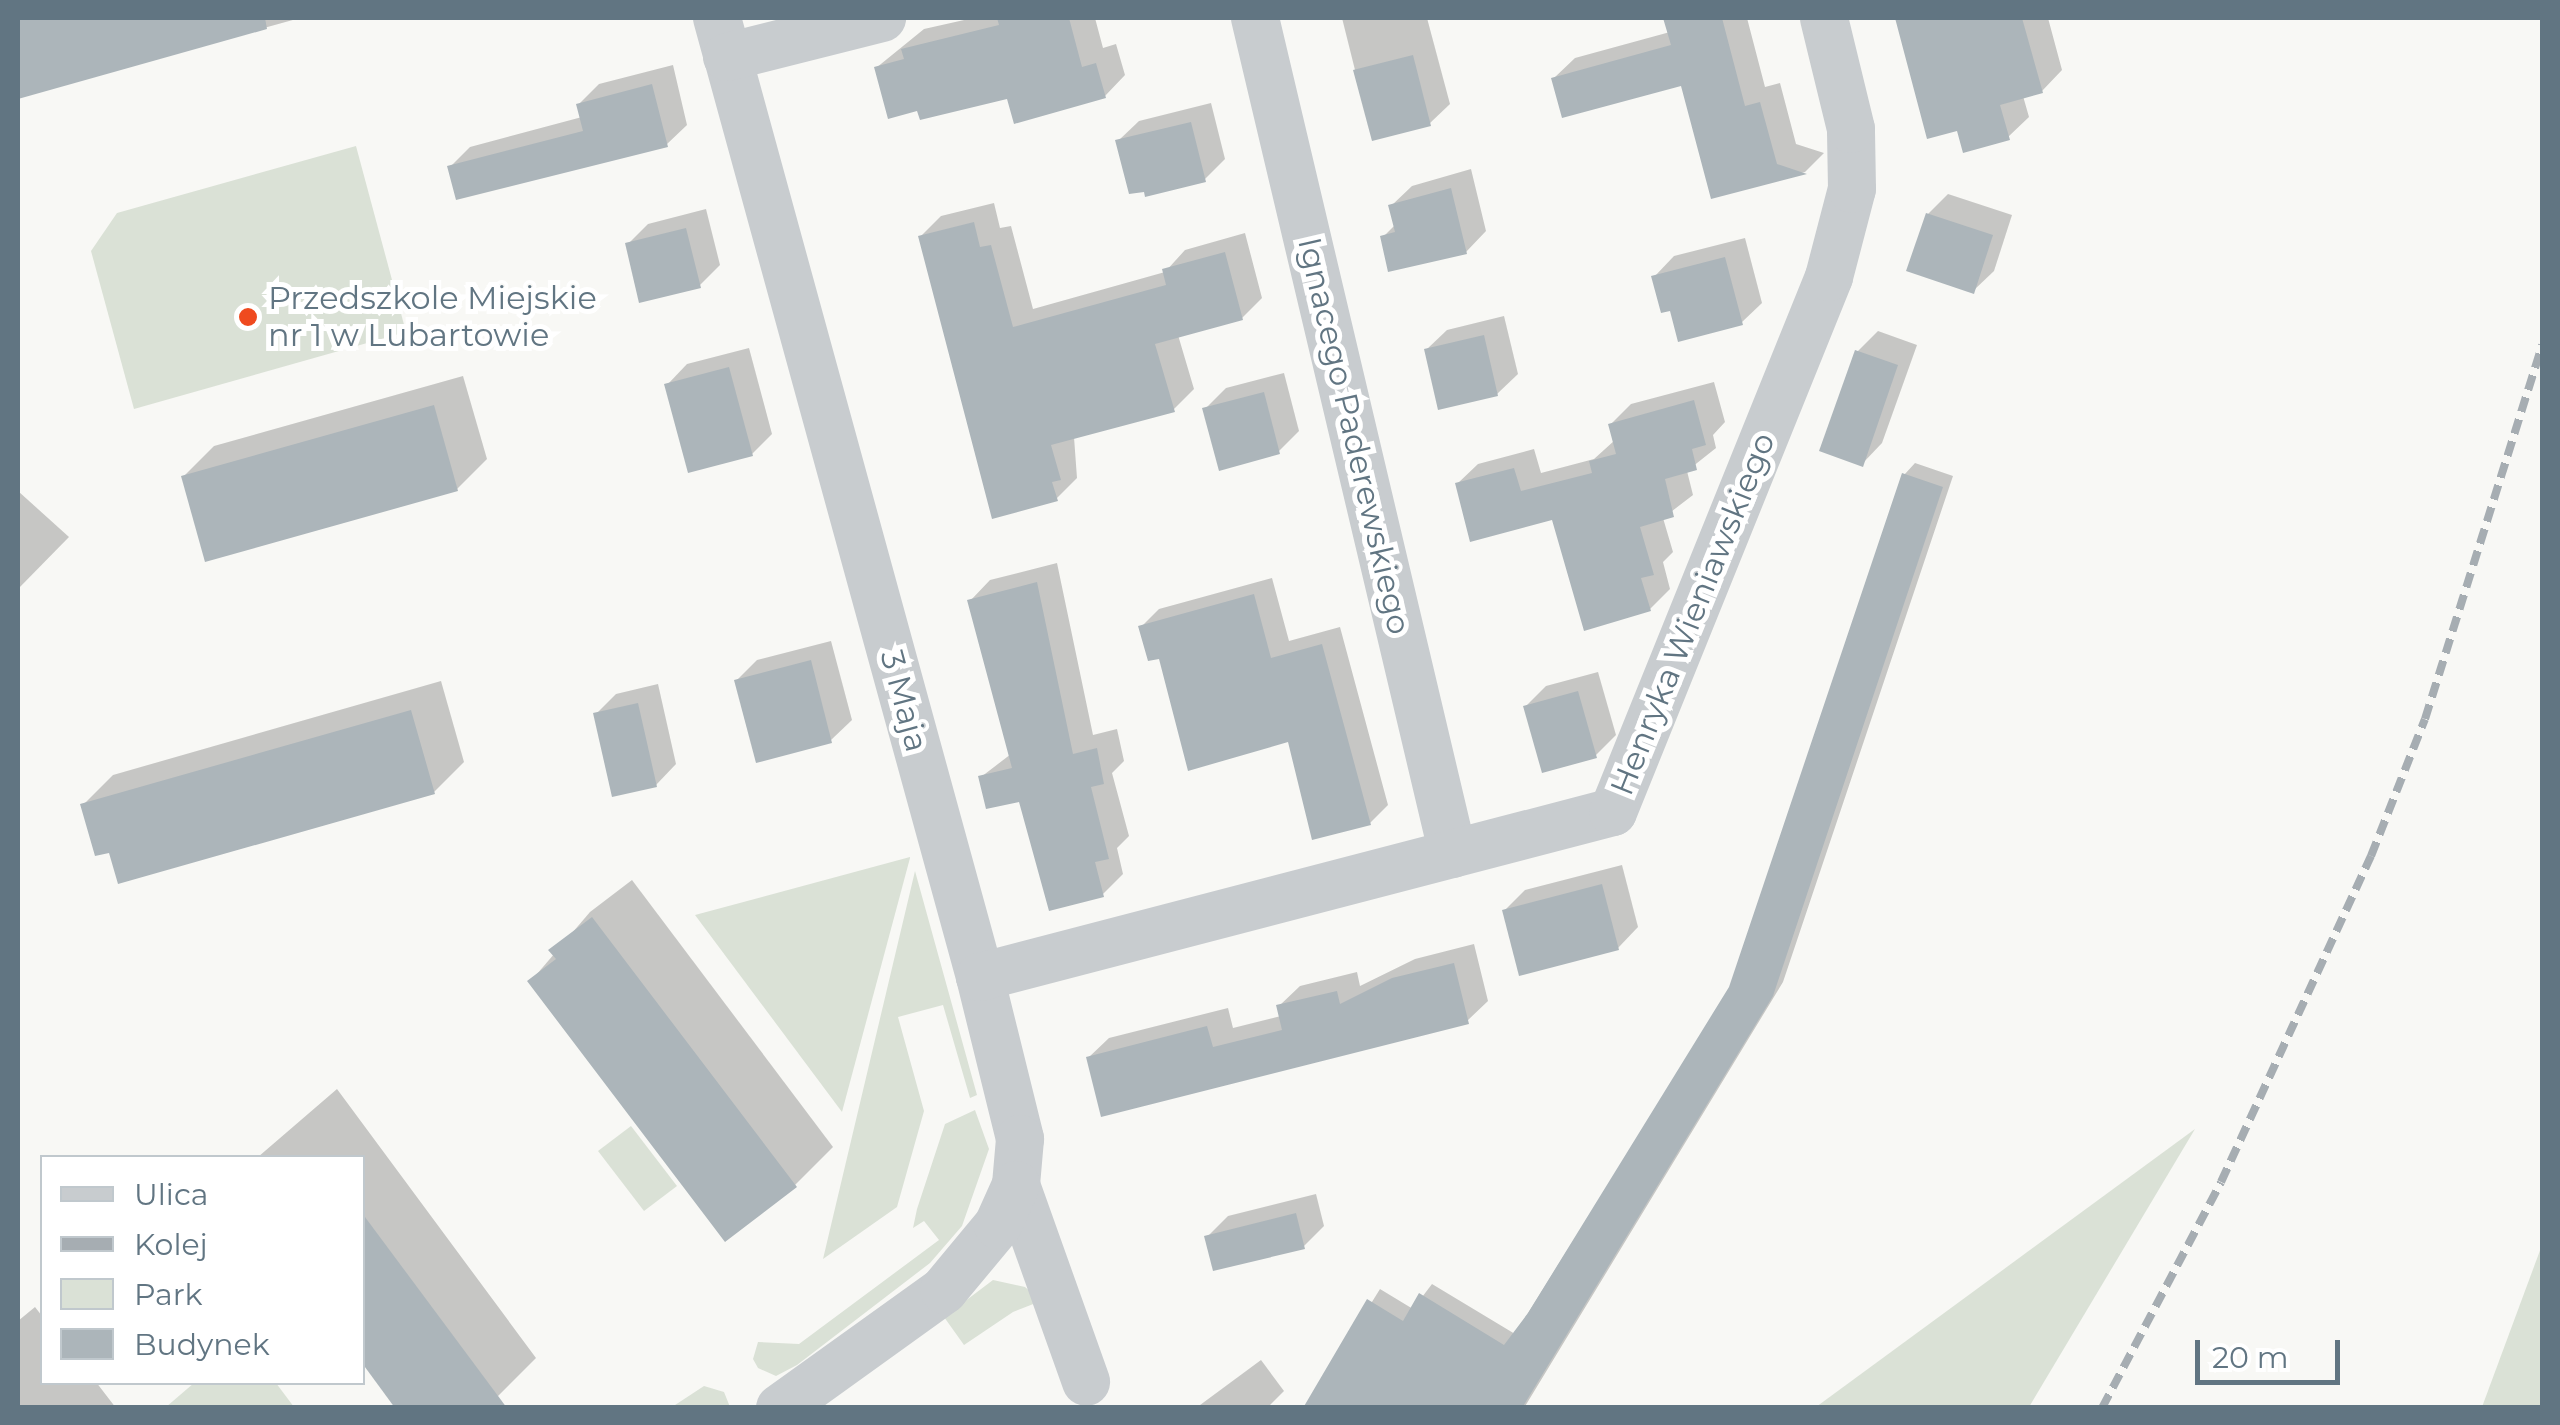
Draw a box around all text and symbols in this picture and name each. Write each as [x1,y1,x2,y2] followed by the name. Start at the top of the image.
[1290,234,1418,638] street label: Ignacego Paderewskiego
[268,280,597,355] place label: Przedszkole Miejskie nr 1 w Lubartowie
[237,306,259,328] marker: Przedszkole Miejskie nr 1 w Lubartowie
[1603,427,1783,801] street label: Henryka Wieniawskiego
[872,646,936,756] street label: 3 Maja
[40,1155,365,1385] legend
[134,1176,209,1213] text: Ulica
[134,1226,208,1263] text: Kolej
[134,1276,203,1313] text: Park
[2200,1320,2345,1382] scale bar
[134,1326,270,1363] text: Budynek
[2212,1339,2289,1376] text: 20 m

